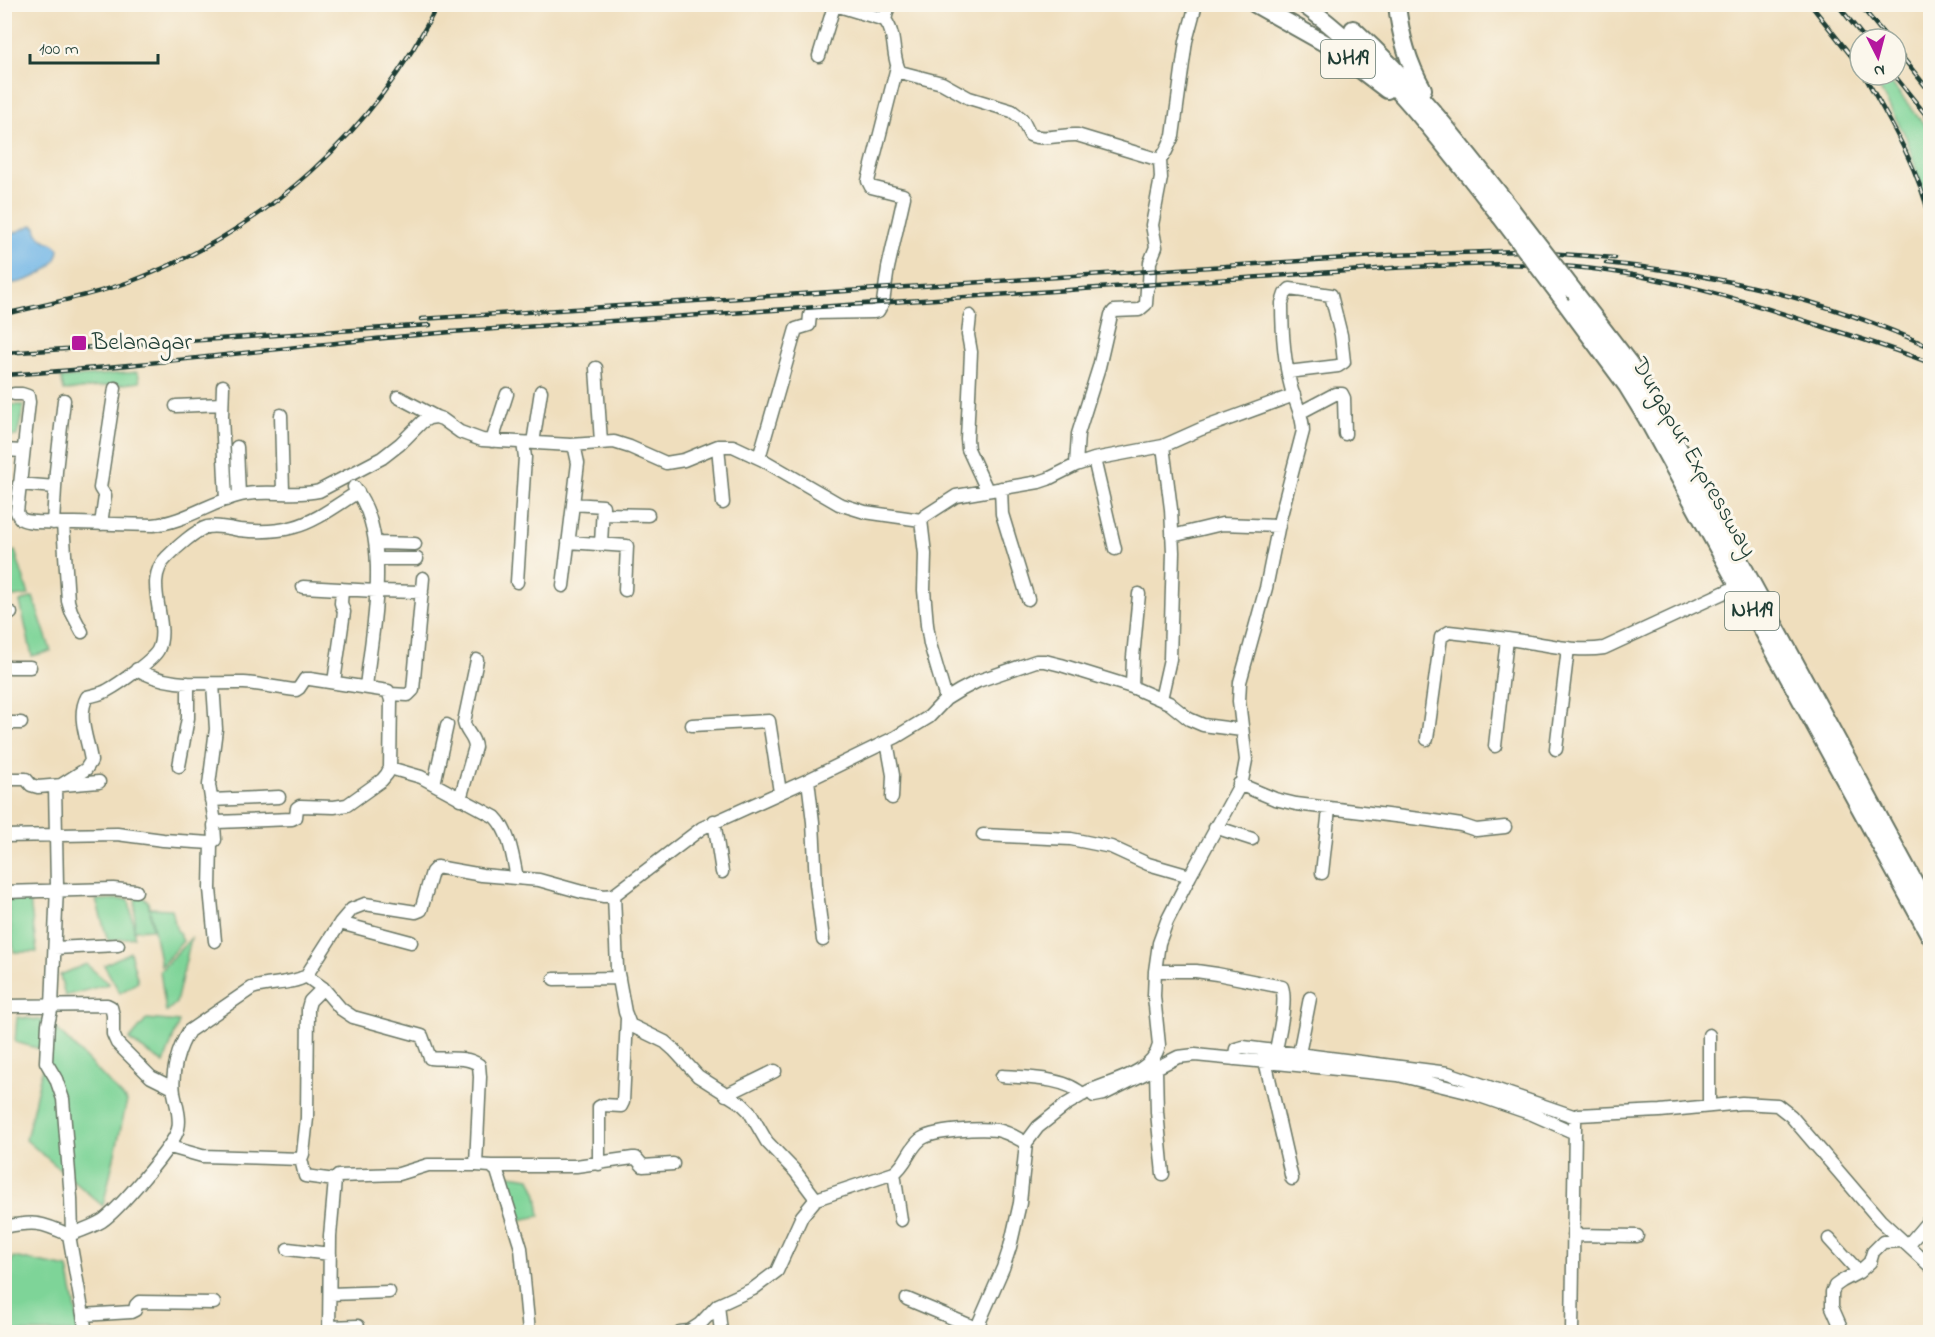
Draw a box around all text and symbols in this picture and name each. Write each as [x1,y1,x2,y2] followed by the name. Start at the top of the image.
[30,27,158,65] scale bar
[1848,27,1908,87] north arrow
[39,37,79,63] text: 100 m
[1321,40,1375,78] road number: NH19
[1873,57,1886,82] text: N
[91,326,192,361] place label: Belanagar
[70,334,88,352] marker: Belanagar
[1620,351,1765,565] street label: Durgapur Expressway
[1725,592,1779,630] road number: NH19

